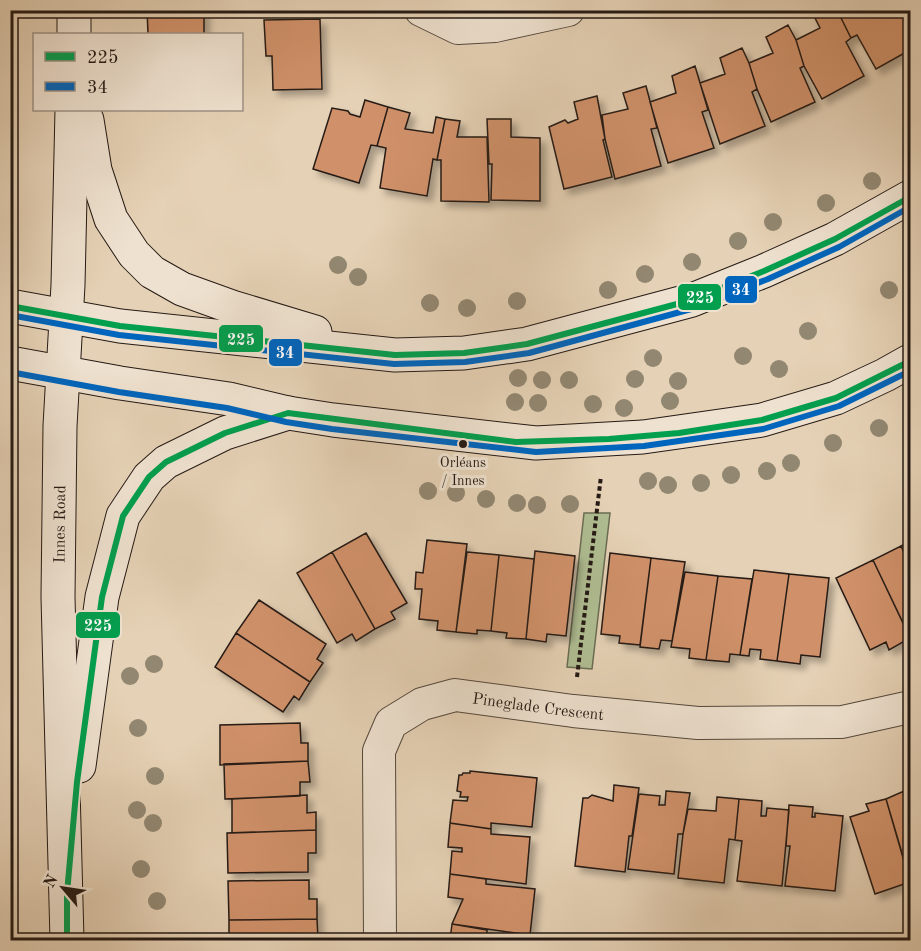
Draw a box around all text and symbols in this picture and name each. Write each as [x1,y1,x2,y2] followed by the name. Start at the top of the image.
[33,33,243,111] legend
[87,49,118,67] text: 225
[87,79,108,97] text: 34
[724,275,758,304] line badge: 34
[677,283,722,311] line badge: 225
[732,283,750,299] text: 34
[686,291,714,307] text: 225
[218,324,264,353] line badge: 225
[227,333,255,349] text: 225
[268,338,303,367] line badge: 34
[276,346,294,362] text: 34
[457,438,469,450] marker: Orléans / Innes
[440,456,486,488] place label: Orléans / Innes
[52,485,69,563] street label: Innes Road
[75,611,121,639] line badge: 225
[84,619,112,635] text: 225
[471,691,605,724] street label: Pineglade Crescent
[33,858,93,918] north arrow
[42,872,62,891] text: N

